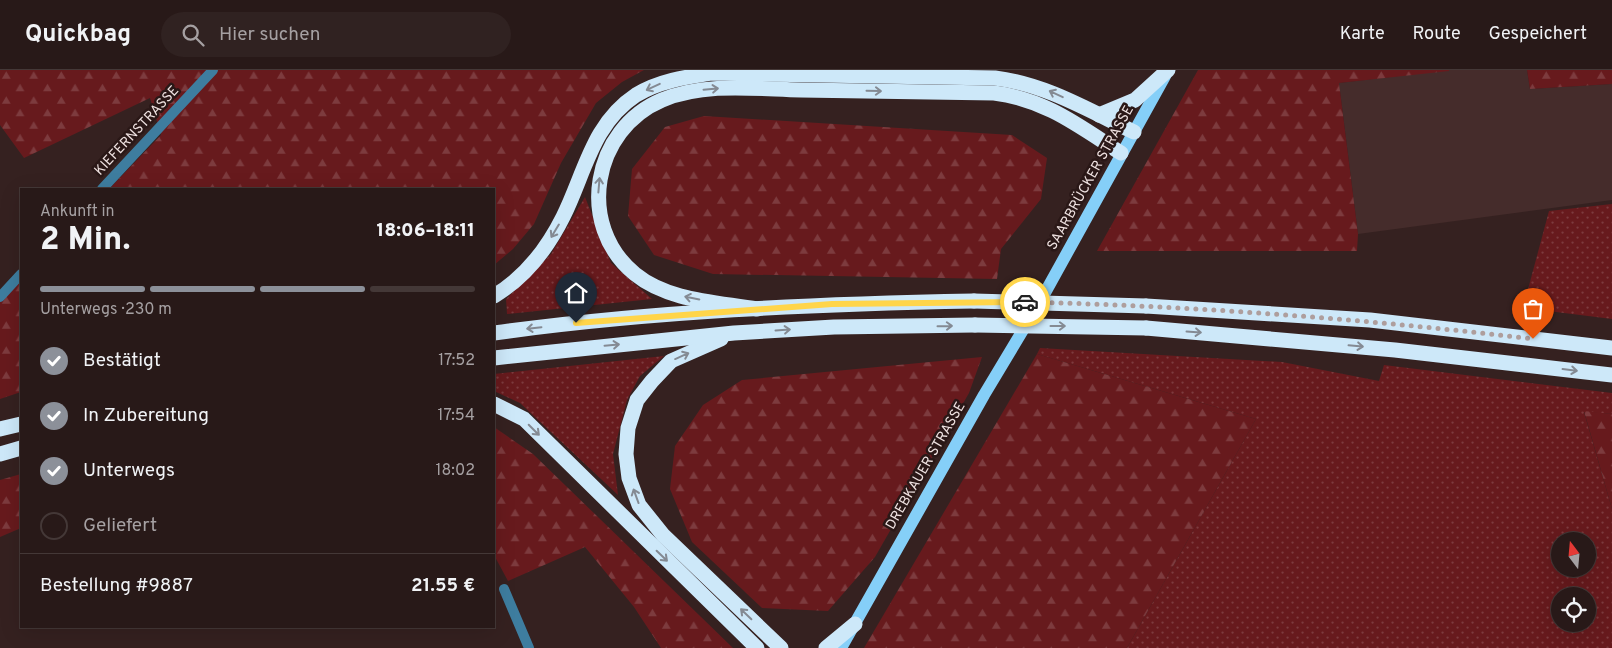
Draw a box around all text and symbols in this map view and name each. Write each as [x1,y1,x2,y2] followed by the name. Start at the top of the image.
[161,12,511,57] search box
[25,20,131,50] text: Quickbag
[179,21,207,49] icon: search
[219,23,320,47] text: Hier suchen
[1340,23,1385,46] text: Karte
[1413,23,1461,46] text: Route
[1489,23,1587,46] text: Gespeichert
[645,82,660,92] one-way arrow
[91,83,183,179] street label: KIEFERNSTRASSE
[703,85,719,94] one-way arrow
[866,87,882,96] one-way arrow
[1048,89,1063,99] one-way arrow
[1043,102,1138,253] street label: SAARBRÜCKER STRASSE
[594,177,604,193] one-way arrow
[40,202,115,222] text: Ankunft in
[376,219,475,243] text: 18:06–18:11
[40,221,131,261] text: 2 Min.
[549,224,559,238] one-way arrow
[555,272,597,323] pin
[1000,277,1050,327] courier
[562,279,590,307] icon: home
[1011,288,1039,316] icon: car
[1512,288,1554,339] pin
[684,293,700,302] one-way arrow
[1519,295,1547,323] icon: bag
[40,300,172,320] text: Unterwegs · 230 m
[937,321,953,330] one-way arrow
[1050,321,1066,331] one-way arrow
[527,323,543,333] one-way arrow
[774,326,790,335] one-way arrow
[1186,327,1202,336] one-way arrow
[603,340,619,350] one-way arrow
[1348,341,1364,351] one-way arrow
[40,347,68,375] icon: check
[83,349,161,373] text: Bestätigt
[438,351,475,371] text: 17:52
[674,351,689,361] one-way arrow
[1562,365,1578,375] one-way arrow
[883,399,969,533] street label: DREBKAUER STRASSE
[40,402,68,430] icon: check
[83,404,209,428] text: In Zubereitung
[438,406,475,426] text: 17:54
[528,424,540,436] one-way arrow
[40,457,68,485] icon: check
[83,459,175,483] text: Unterwegs
[436,461,475,481] text: 18:02
[631,489,640,504] one-way arrow
[83,514,157,538] text: Geliefert
[1551,532,1596,578] north arrow
[1551,532,1596,632] map controls
[656,550,669,562] one-way arrow
[40,574,193,598] text: Bestellung #9887
[411,574,475,598] text: 21.55 €
[1551,587,1596,632] button: locate
[739,608,752,620] one-way arrow

